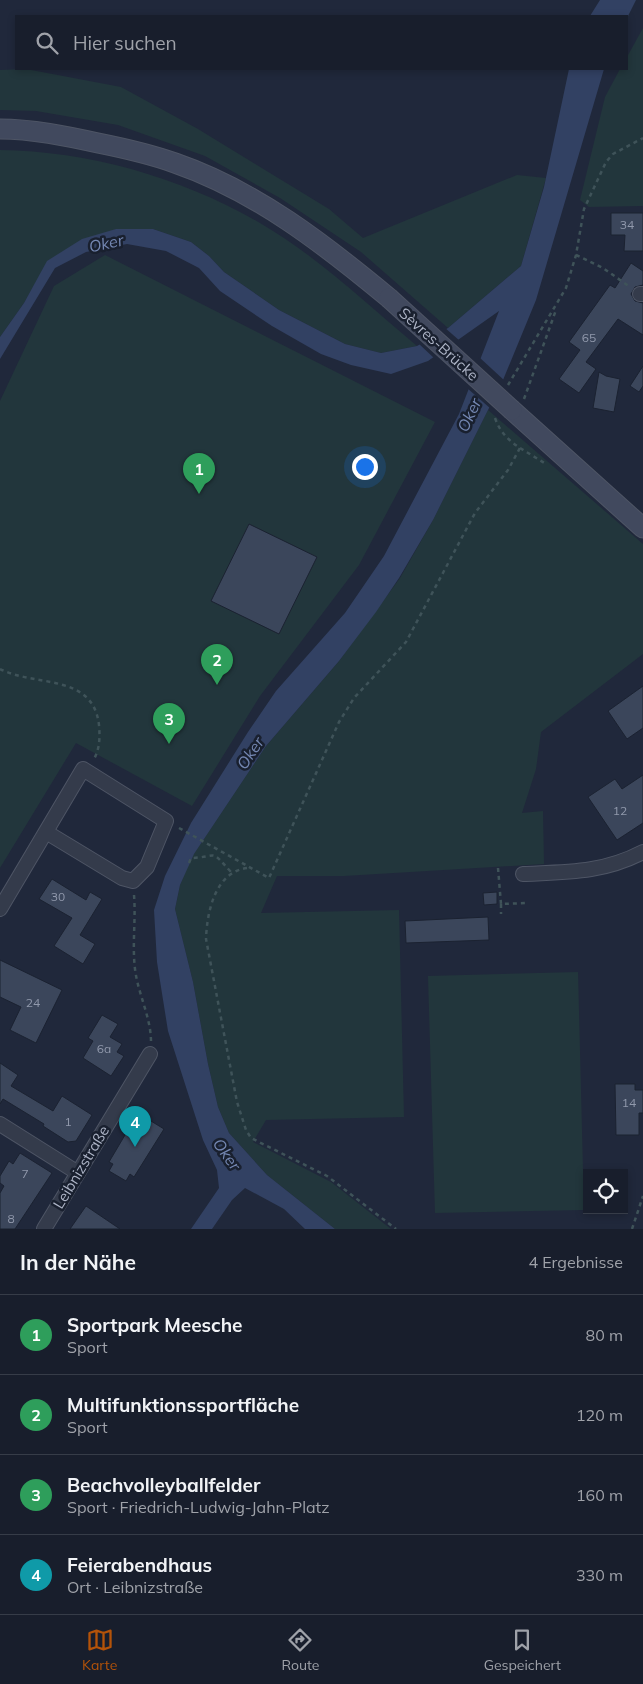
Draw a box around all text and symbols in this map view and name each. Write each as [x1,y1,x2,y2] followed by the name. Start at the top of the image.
[15,15,628,70] search box
[33,29,61,57] icon: search
[73,31,177,55] text: Hier suchen
[620,217,634,232] house number: 34
[87,229,126,256] water label: Oker
[395,303,483,385] street label: Sèvres-Brücke
[582,330,596,345] house number: 65
[453,394,486,435] water label: Oker
[183,453,215,494] pin: 1
[352,454,378,480] your location
[201,644,233,685] pin: 2
[153,703,185,744] pin: 3
[232,732,269,773] water label: Oker
[613,803,627,818] house number: 12
[51,889,65,904] house number: 30
[26,995,40,1010] house number: 24
[97,1041,111,1056] house number: 6a
[622,1095,636,1110] house number: 14
[119,1106,151,1147] pin: 4
[64,1114,72,1129] house number: 1
[49,1122,113,1212] street label: Leibnizstraße
[209,1134,246,1175] water label: Oker
[21,1166,29,1181] house number: 7
[583,1169,628,1214] map controls
[583,1169,628,1214] button: locate
[7,1211,15,1226] house number: 8
[20,1249,136,1275] text: In der Nähe
[528,1252,623,1272] text: 4 Ergebnisse
[67,1313,243,1337] text: Sportpark Meesche
[31,1325,41,1345] text: 1
[586,1325,623,1345] text: 80 m
[67,1337,108,1357] text: Sport
[67,1393,299,1417] text: Multifunktionssportfläche
[31,1405,41,1425] text: 2
[576,1405,623,1425] text: 120 m
[67,1417,108,1437] text: Sport
[67,1473,260,1497] text: Beachvolleyballfelder
[31,1485,41,1505] text: 3
[576,1485,623,1505] text: 160 m
[67,1497,329,1517] text: Sport · Friedrich-Ludwig-Jahn-Platz
[67,1553,212,1577] text: Feierabendhaus
[31,1565,41,1585] text: 4
[576,1565,623,1585] text: 330 m
[67,1577,203,1597] text: Ort · Leibnizstraße
[82,1626,117,1674] tab: Karte
[281,1626,319,1674] tab: Route
[484,1626,561,1674] tab: Gespeichert

